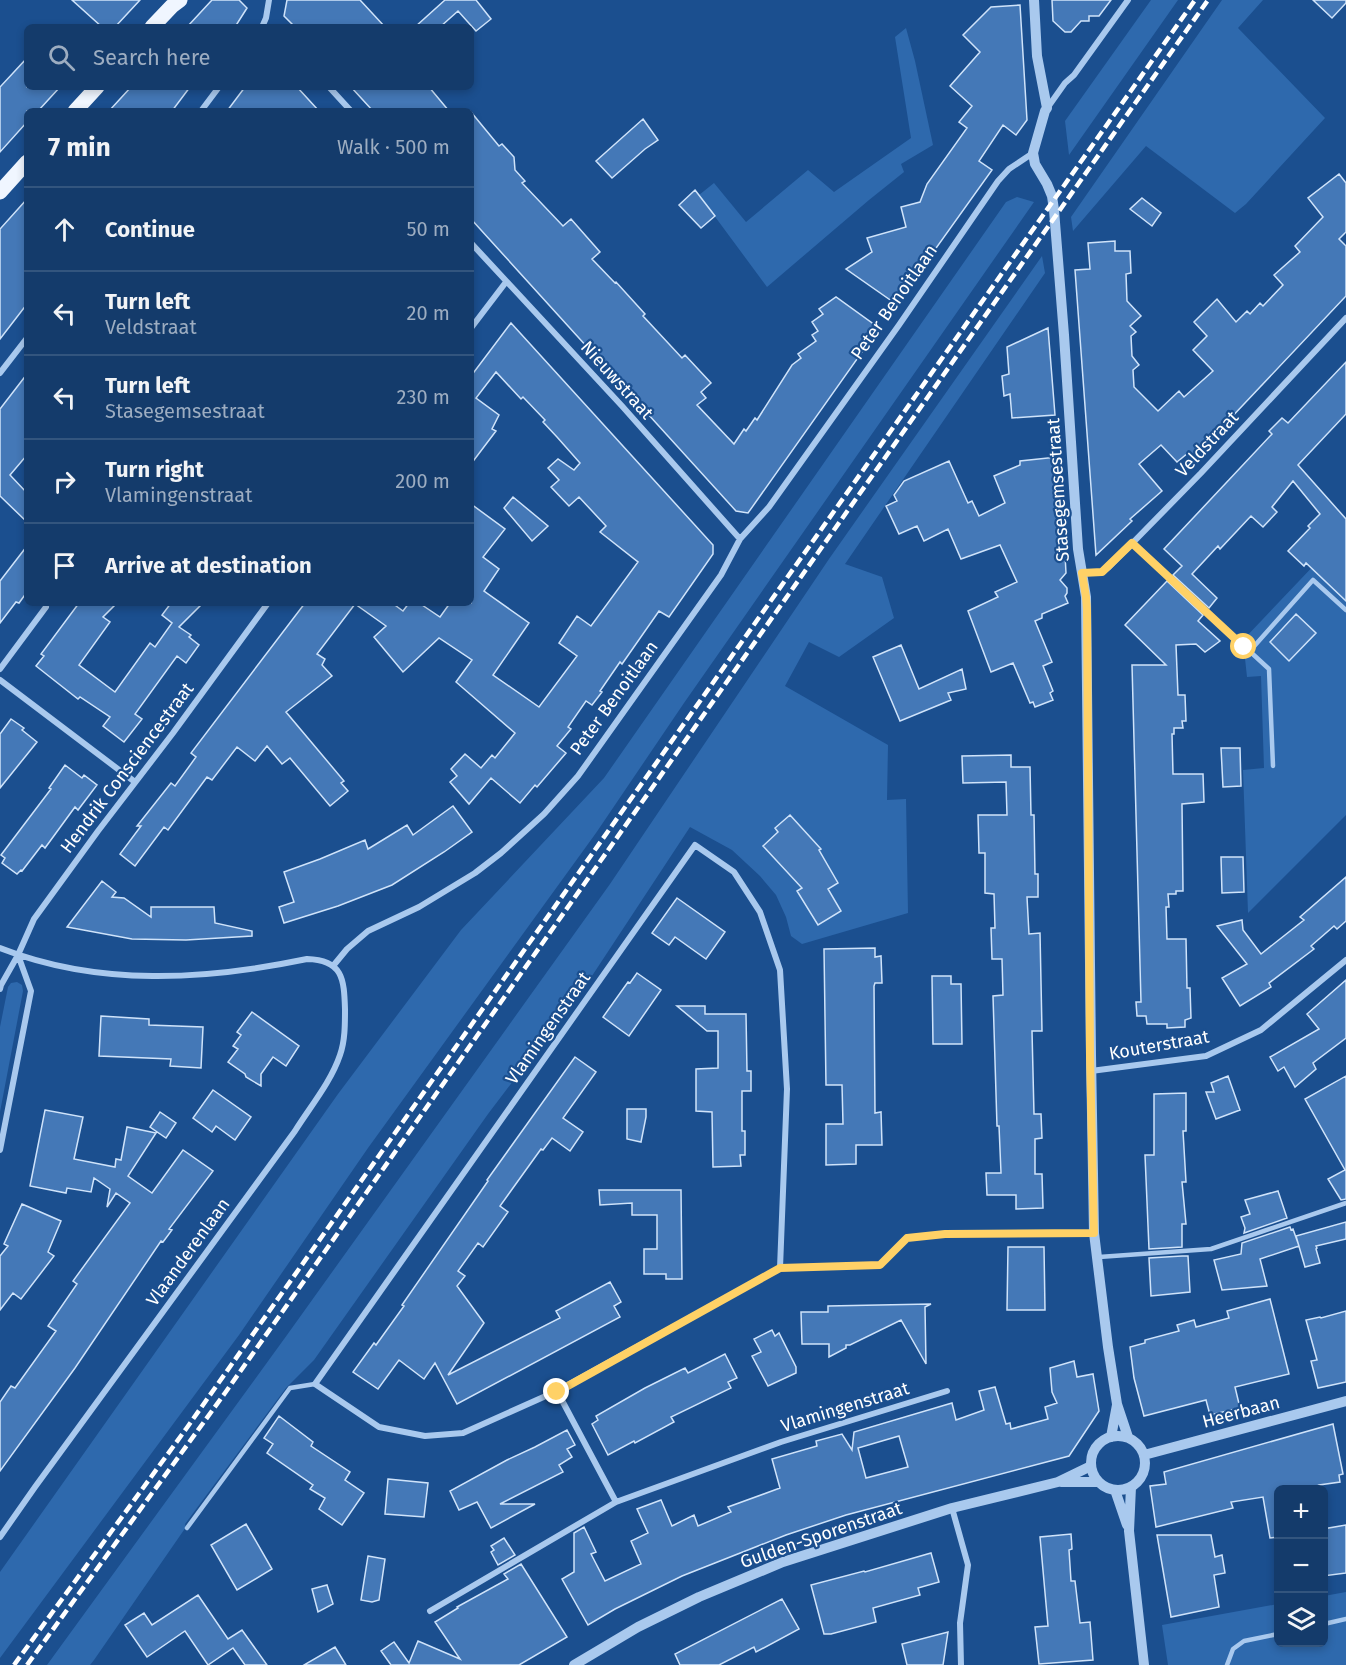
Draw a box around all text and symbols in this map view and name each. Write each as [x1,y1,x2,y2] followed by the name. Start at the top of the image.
[24,24,474,90] search box
[45,41,78,74] icon: search
[93,44,211,71] text: Search here
[48,132,111,163] text: 7 min
[337,135,450,159] text: Walk · 500 m
[48,213,81,246] icon: ahead
[105,216,195,243] text: Continue
[406,217,450,241] text: 50 m
[846,240,942,364] street label: Peter Benoitlaan
[105,288,190,315] text: Turn left
[48,297,81,330] icon: left
[407,301,450,325] text: 20 m
[105,315,197,339] text: Veldstraat
[576,336,658,424] street label: Nieuwstraat
[105,372,190,399] text: Turn left
[48,381,81,414] icon: left
[397,385,450,409] text: 230 m
[105,399,265,423] text: Stasegemsestraat
[1171,406,1244,482] street label: Veldstraat
[1042,417,1074,562] street label: Stasegemsestraat
[105,456,204,483] text: Turn right
[48,465,81,498] icon: right
[395,469,450,493] text: 200 m
[105,483,252,507] text: Vlamingenstraat
[48,549,81,582] icon: arrive
[105,552,312,579] text: Arrive at destination
[1230,633,1256,659] route start
[565,637,663,759] street label: Peter Benoitlaan
[56,678,199,858] street label: Hendrik Consciencestraat
[501,967,595,1089] street label: Vlamingenstraat
[1107,1025,1211,1065] street label: Kouterstraat
[142,1194,234,1310] street label: Vlaanderenlaan
[778,1377,912,1437] street label: Vlamingenstraat
[543,1378,569,1404] route end
[1200,1391,1282,1433] street label: Heerbaan
[1274,1485,1328,1647] map controls
[1274,1485,1328,1539] button: +
[737,1497,905,1573] street label: Gulden-Sporenstraat
[1274,1539,1328,1593] button: −
[1274,1593,1328,1647] button: layers

